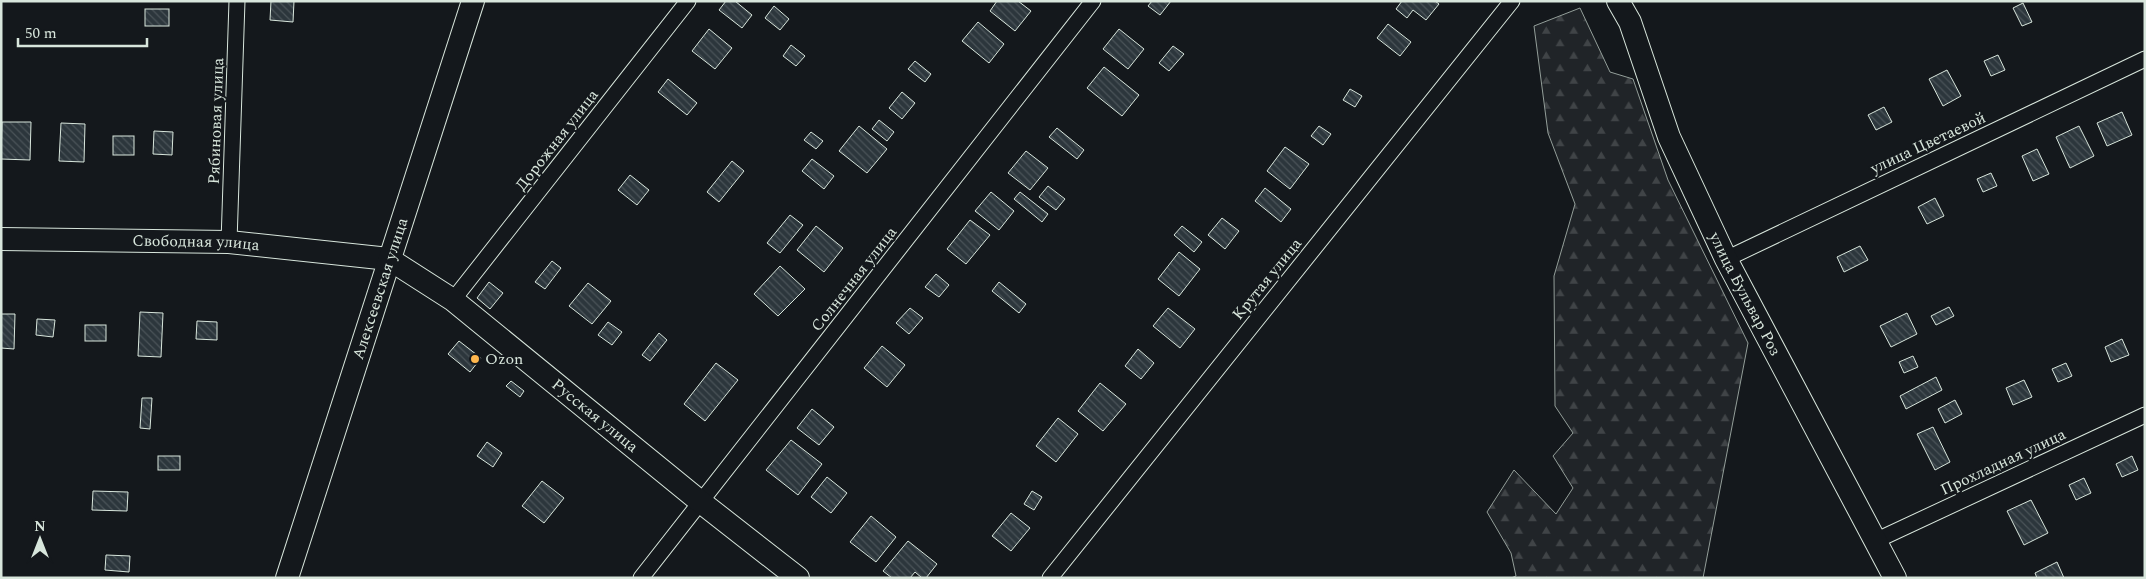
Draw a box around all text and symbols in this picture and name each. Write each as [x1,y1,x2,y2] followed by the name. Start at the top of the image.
[18,15,146,47] scale bar
[25,22,57,45] text: 50 m
[202,57,230,185] street label: Рябиновая улица
[510,84,605,196] street label: Дорожная улица
[1865,106,1990,181] street label: улица Цветаевой
[346,214,414,363] street label: Алексеевская улица
[805,221,903,337] street label: Солнечная улица
[1703,227,1787,360] street label: улица Бульвар Роз
[132,229,261,257] street label: Свободная улица
[1226,233,1308,325] street label: Крутая улица
[485,347,523,371] place label: Ozon
[469,353,481,365] marker: Ozon
[546,373,644,459] street label: Русская улица
[1936,422,2070,502] street label: Прохладная улица
[15,514,65,564] north arrow
[34,516,46,537] text: N

